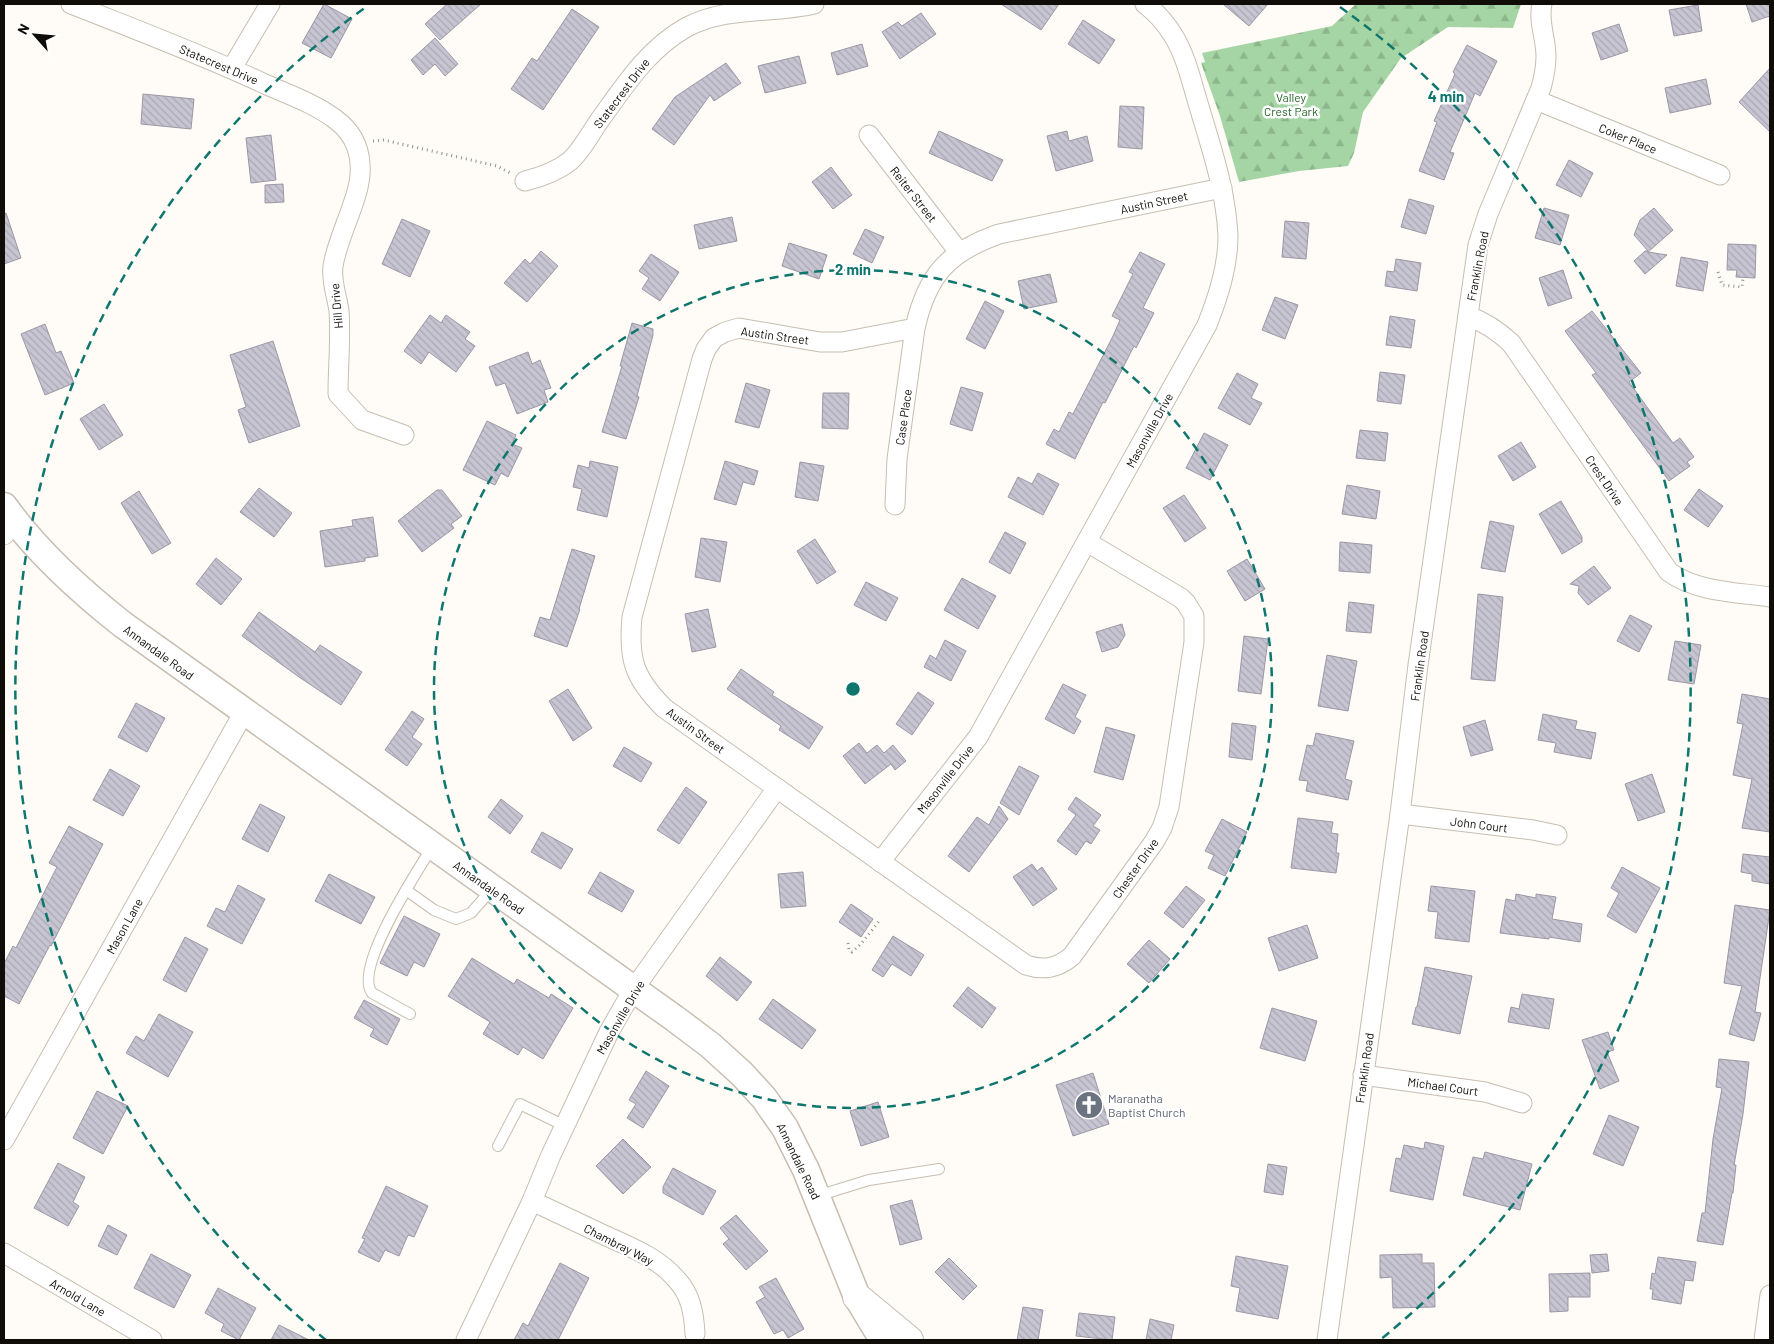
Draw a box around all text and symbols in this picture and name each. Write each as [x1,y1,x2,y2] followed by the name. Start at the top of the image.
[10,10,60,60] north arrow
[13,21,33,37] text: N
[178,41,260,87] street label: Statecrest Drive
[590,55,652,131] street label: Statecrest Drive
[1428,87,1464,105] text: 4 min
[1264,90,1318,118] park label: Valley Crest Park
[1597,120,1659,156] street label: Coker Place
[888,163,940,225] street label: Reiter Street
[1119,188,1189,216] street label: Austin Street
[1463,230,1491,302] street label: Franklin Road
[835,260,871,278] text: 2 min
[327,283,345,329] street label: Hill Drive
[740,323,810,347] street label: Austin Street
[892,388,914,446] street label: Case Place
[1123,390,1175,470] street label: Masonville Drive
[1583,452,1627,508] street label: Crest Drive
[121,622,197,682] street label: Annandale Road
[1407,630,1431,702] street label: Franklin Road
[844,680,862,698] centre of rings
[664,704,728,756] street label: Austin Street
[914,742,976,816] street label: Masonville Drive
[1449,814,1509,834] street label: John Court
[1109,835,1161,901] street label: Chester Drive
[451,857,527,917] street label: Annandale Road
[103,896,145,956] street label: Mason Lane
[593,977,647,1057] street label: Masonville Drive
[1352,1032,1376,1104] street label: Franklin Road
[1407,1074,1479,1098] street label: Michael Court
[1074,1090,1104,1120] church icon: Maranatha Baptist Church
[1108,1091,1185,1119] place label: Maranatha Baptist Church
[774,1120,824,1202] street label: Annandale Road
[582,1220,657,1268] street label: Chambray Way
[48,1275,108,1319] street label: Arnold Lane

